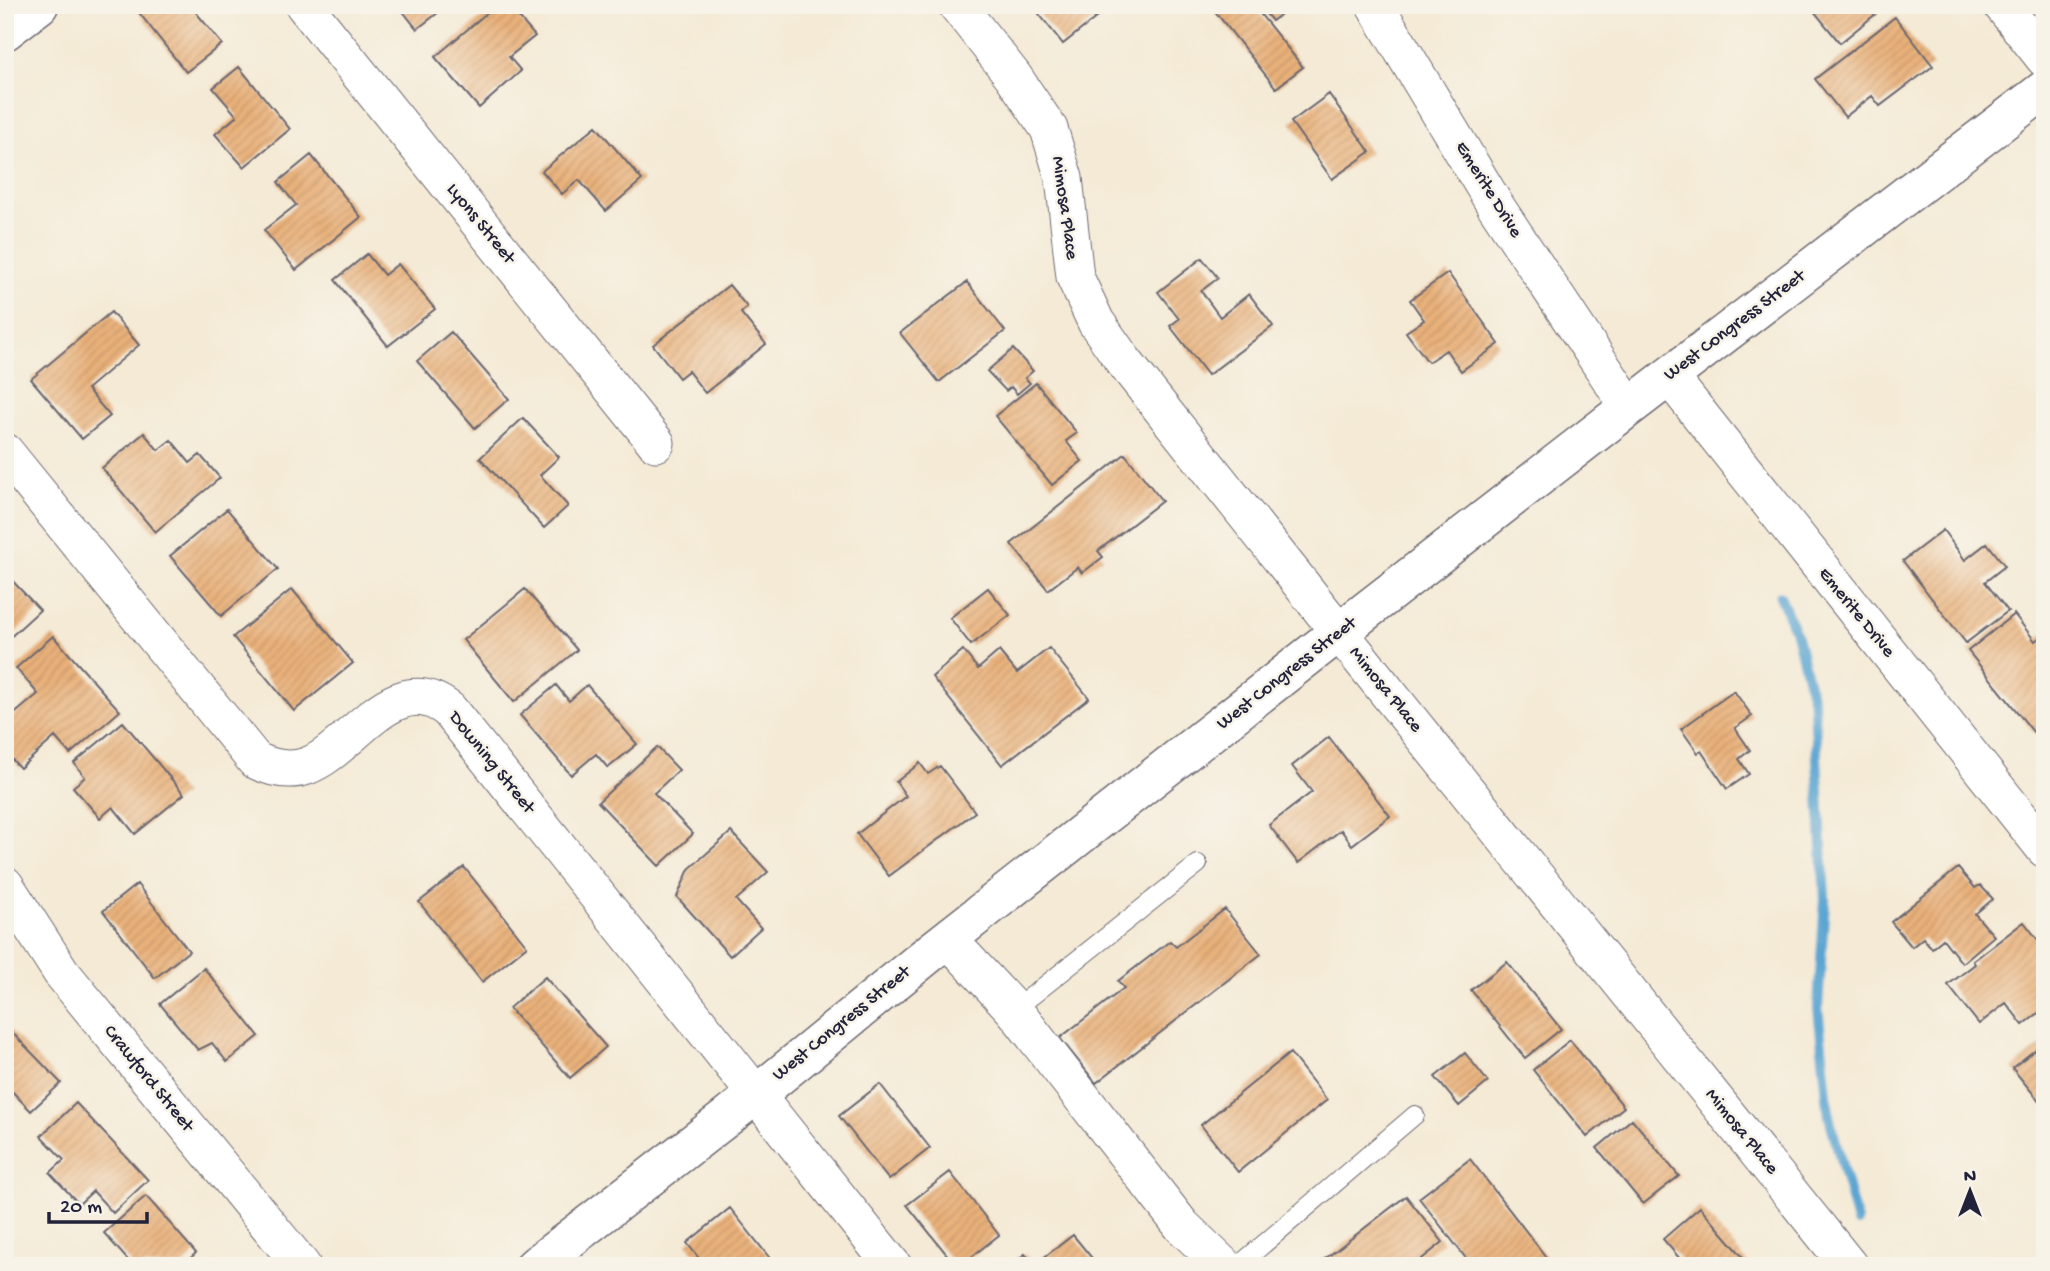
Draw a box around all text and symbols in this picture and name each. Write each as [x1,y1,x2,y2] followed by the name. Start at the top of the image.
[1449,137,1527,243] street label: Emerite Drive
[1045,155,1083,261] street label: Mimosa Place
[440,179,521,271] street label: Lyons Street
[1660,264,1812,387] street label: West Congress Street
[1813,563,1899,663] street label: Emerite Drive
[1213,611,1363,736] street label: West Congress Street
[1343,642,1427,738] street label: Mimosa Place
[441,706,541,821] street label: Downing Street
[768,960,917,1087] street label: West Congress Street
[98,1021,200,1139] street label: Crawford Street
[1699,1084,1783,1180] street label: Mimosa Place
[1934,1156,2004,1226] north arrow
[1964,1166,1976,1189] text: N
[49,1180,147,1224] scale bar
[60,1196,102,1221] text: 20 m

